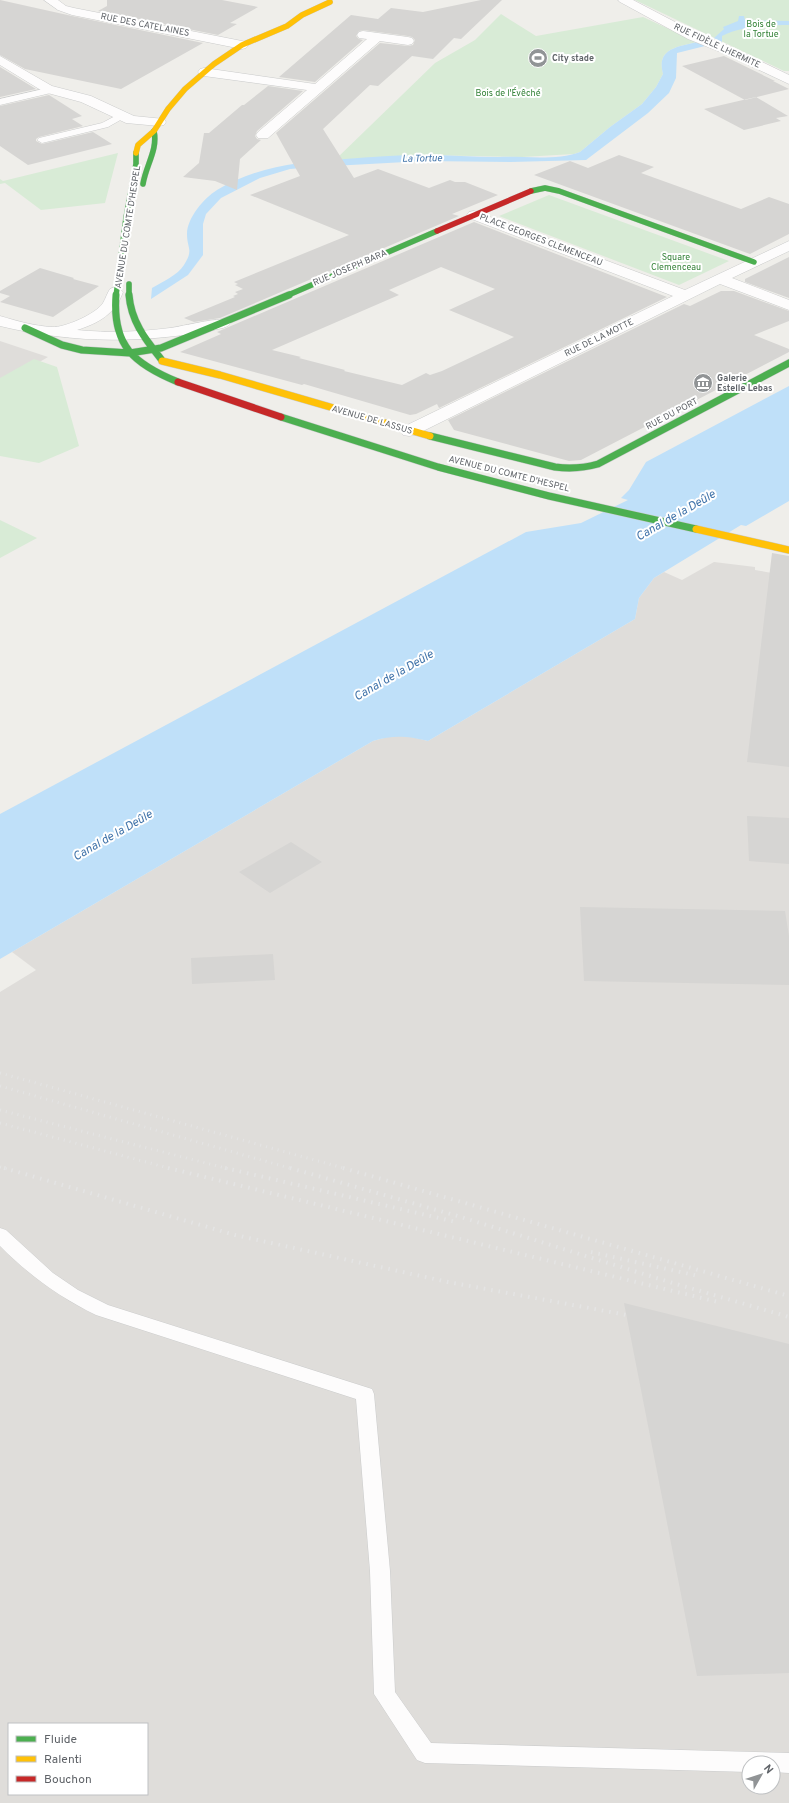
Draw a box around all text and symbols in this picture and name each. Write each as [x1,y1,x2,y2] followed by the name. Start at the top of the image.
[100,11,190,39] street label: RUE DES CATELAINES
[744,19,779,40] park label: Bois de la Tortue
[672,20,762,71] street label: RUE FIDÈLE LHERMITE
[527,47,549,69] sports icon: City stade
[552,53,594,64] place label: City stade
[476,87,541,99] park label: Bois de l'Évêché
[402,152,443,166] water label: La Tortue
[113,165,143,289] street label: AVENUE DU COMTE D'HESPEL
[478,211,604,269] street label: PLACE GEORGES CLEMENCEAU
[311,247,389,289] street label: RUE JOSEPH BARA
[651,252,701,273] park label: Square Clemenceau
[563,316,635,360] street label: RUE DE LA MOTTE
[692,372,714,394] museum icon: Galerie Estelle Lebas
[717,373,773,394] place label: Galerie Estelle Lebas
[644,396,700,432] street label: RUE DU PORT
[330,403,414,437] street label: AVENUE DE LASSUS
[447,454,571,494] street label: AVENUE DU COMTE D'HESPEL
[633,486,719,545] water label: Canal de la Deûle
[351,646,437,705] water label: Canal de la Deûle
[70,806,156,865] water label: Canal de la Deûle
[8,1723,148,1795] legend
[44,1732,77,1748] text: Fluide
[44,1752,82,1768] text: Ralenti
[741,1755,781,1795] north arrow
[760,1762,776,1777] text: N
[44,1772,92,1788] text: Bouchon

